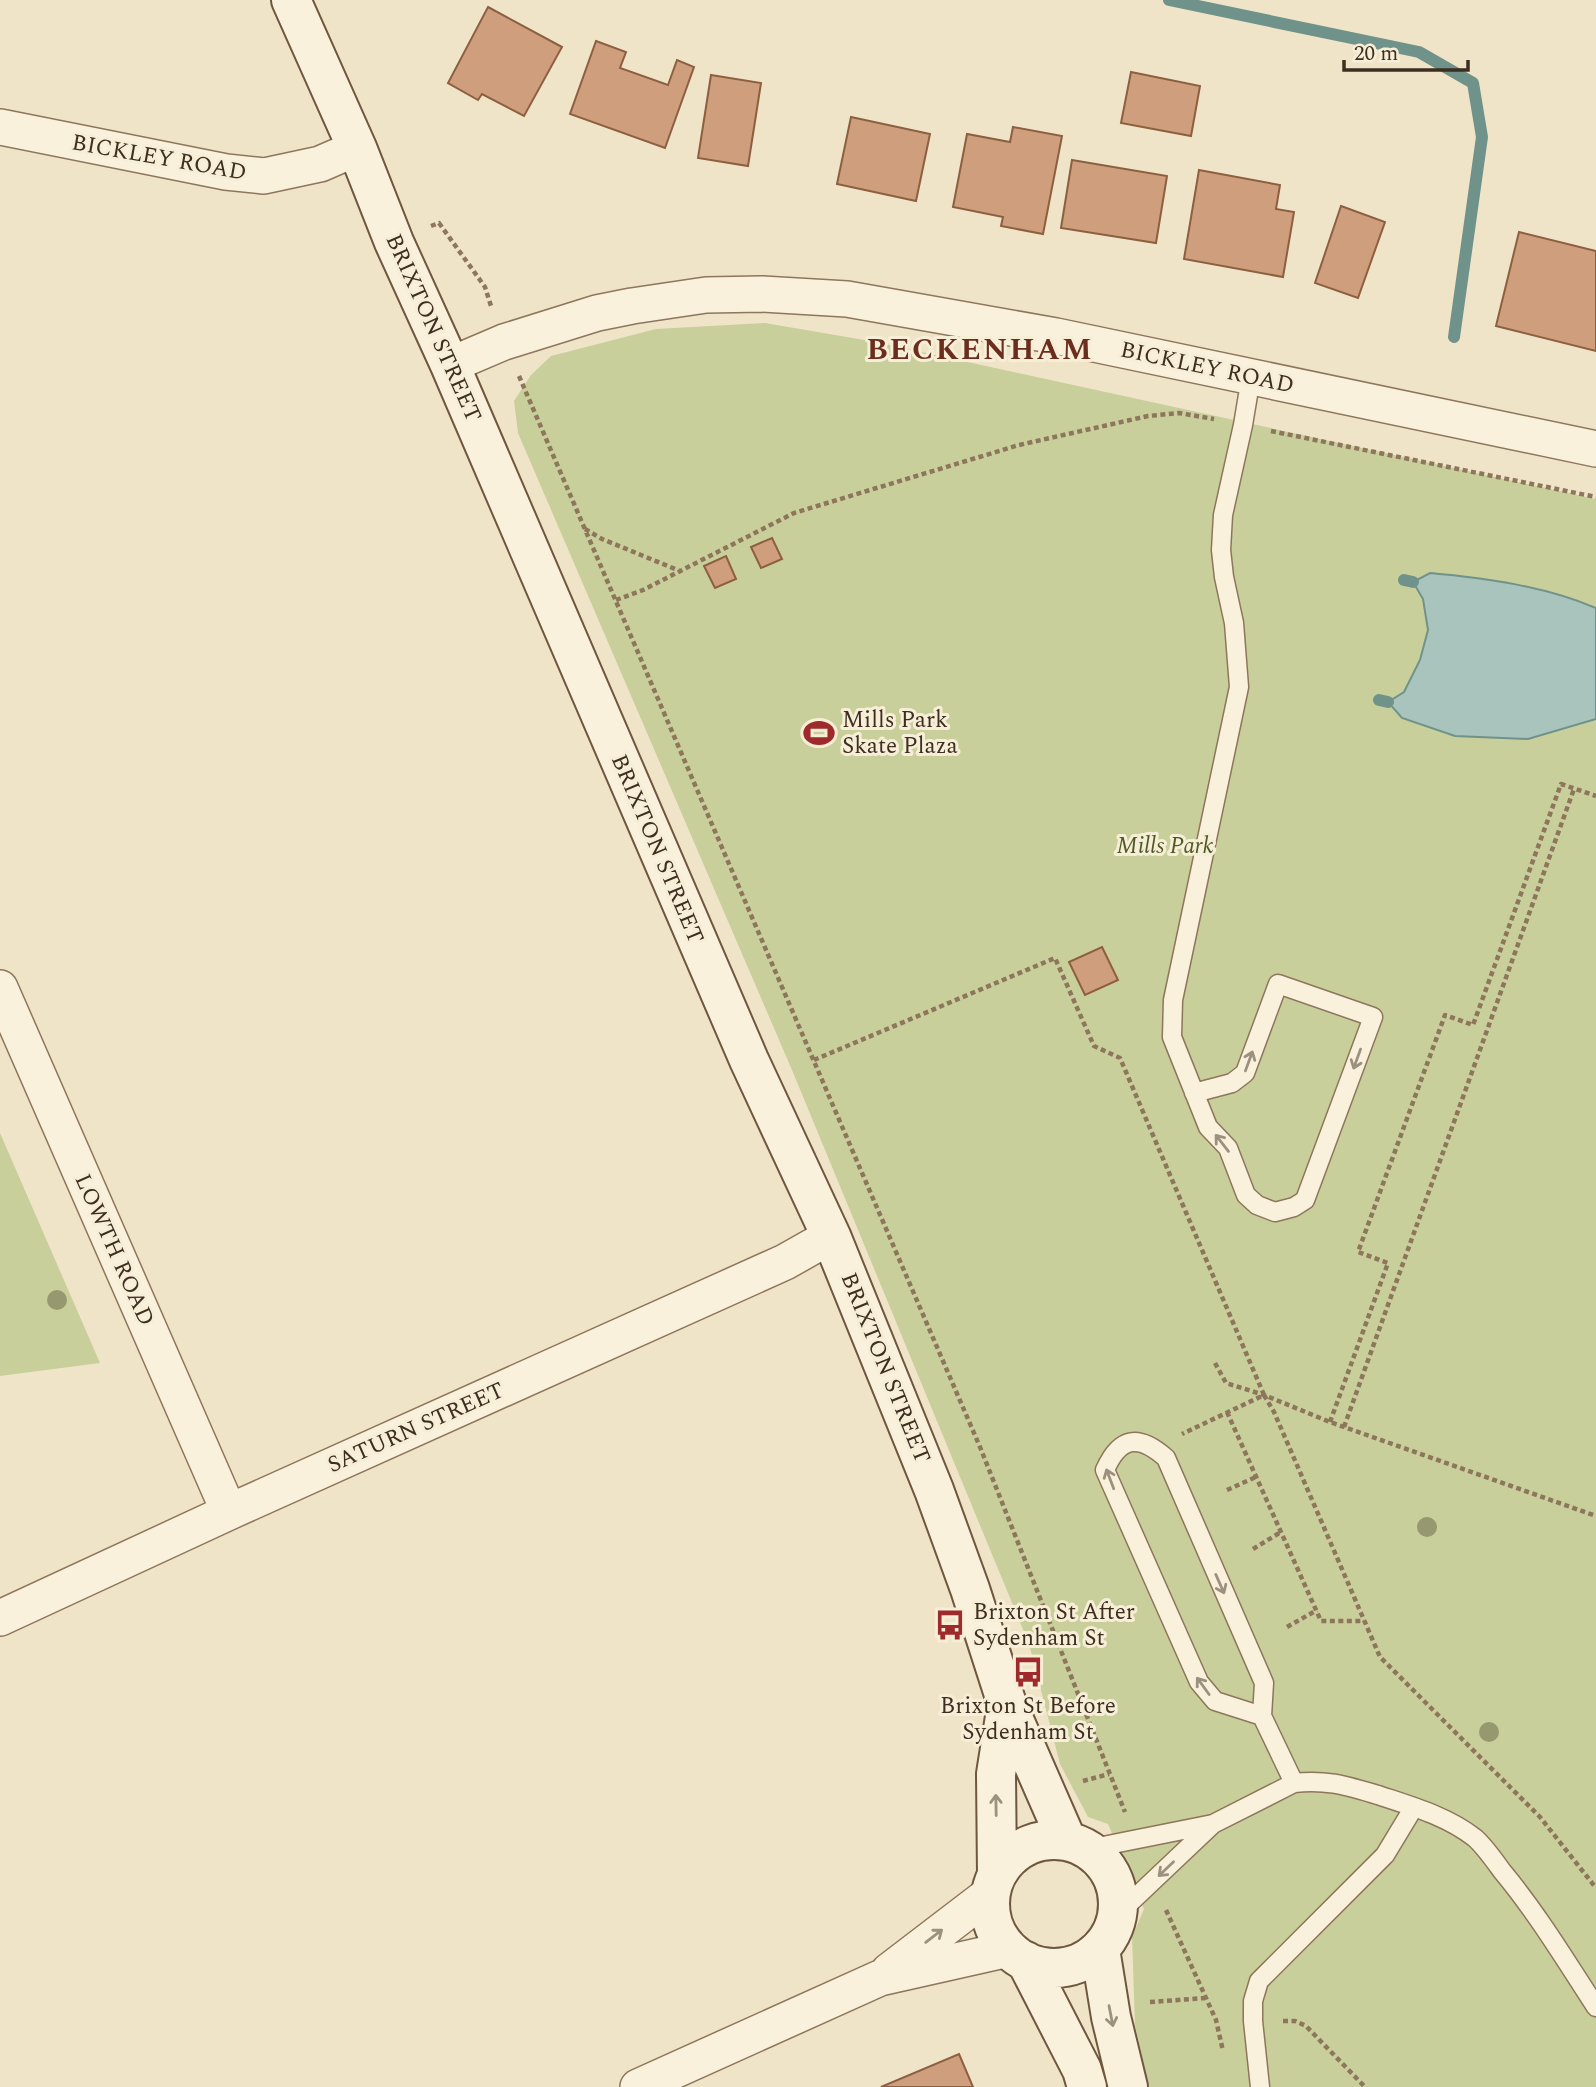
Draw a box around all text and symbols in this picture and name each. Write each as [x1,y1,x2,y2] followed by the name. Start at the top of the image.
[1344,28,1468,72] scale bar
[1354,38,1398,70] text: 20 m
[69,125,249,191] street label: BICKLEY ROAD
[376,228,490,428] street label: BRIXTON STREET
[866,327,1094,373] district label: BECKENHAM
[1117,333,1297,403] street label: BICKLEY ROAD
[842,703,958,764] place label: Mills Park Skate Plaza
[802,716,836,750] sports icon: Mills Park Skate Plaza
[601,749,713,949] street label: BRIXTON STREET
[1117,829,1214,864] park label: Mills Park
[1350,1048,1362,1070] one-way arrow
[1244,1051,1256,1073] one-way arrow
[1214,1134,1229,1152] one-way arrow
[65,1168,163,1332] street label: LOWTH ROAD
[831,1267,939,1469] street label: BRIXTON STREET
[322,1373,510,1483] street label: SATURN STREET
[1103,1469,1115,1491] one-way arrow
[1214,1573,1227,1594] one-way arrow
[973,1595,1135,1656] place label: Brixton St After Sydenham St
[933,1608,967,1642] bus stop icon: Brixton St After Sydenham St
[1011,1655,1045,1689] bus stop icon: Brixton St Before Sydenham St
[1196,1677,1210,1696] one-way arrow
[940,1689,1116,1750] place label: Brixton St Before Sydenham St
[990,1794,1003,1817] one-way arrow
[1158,1861,1175,1878] one-way arrow
[925,1929,943,1944] one-way arrow
[1105,2004,1119,2027] one-way arrow

